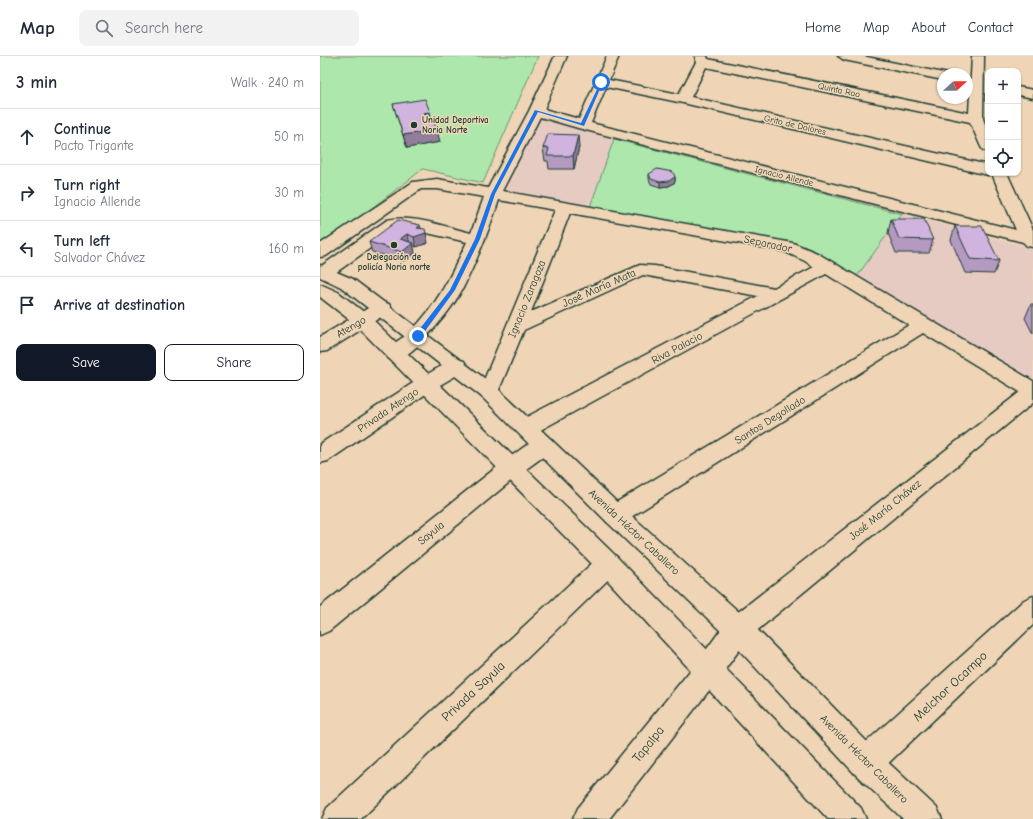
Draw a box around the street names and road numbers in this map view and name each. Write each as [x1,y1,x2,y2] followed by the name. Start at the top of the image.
[817,81,861,99] street label: Quinta Roo
[763,113,827,137] street label: Grito de Dolores
[754,164,815,188] street label: Ignacio Allende
[743,233,794,256] street label: Separador
[505,258,549,340] street label: Ignacio Zaragoza
[560,266,638,310] street label: José María Mata
[334,313,368,341] street label: Atengo
[649,329,705,367] street label: Riva Palacio
[355,385,421,435] street label: Privada Atengo
[732,393,808,447] street label: Santos Degollado
[846,477,924,543] street label: José María Chávez
[586,486,682,578] street label: Avenida Héctor Caballero
[415,518,447,548] street label: Sayula
[910,648,990,724] street label: Melchor Ocampo
[438,658,508,724] street label: Privada Sayula
[817,712,911,806] street label: Avenida Héctor Caballero
[629,723,667,765] street label: Tapalpa

